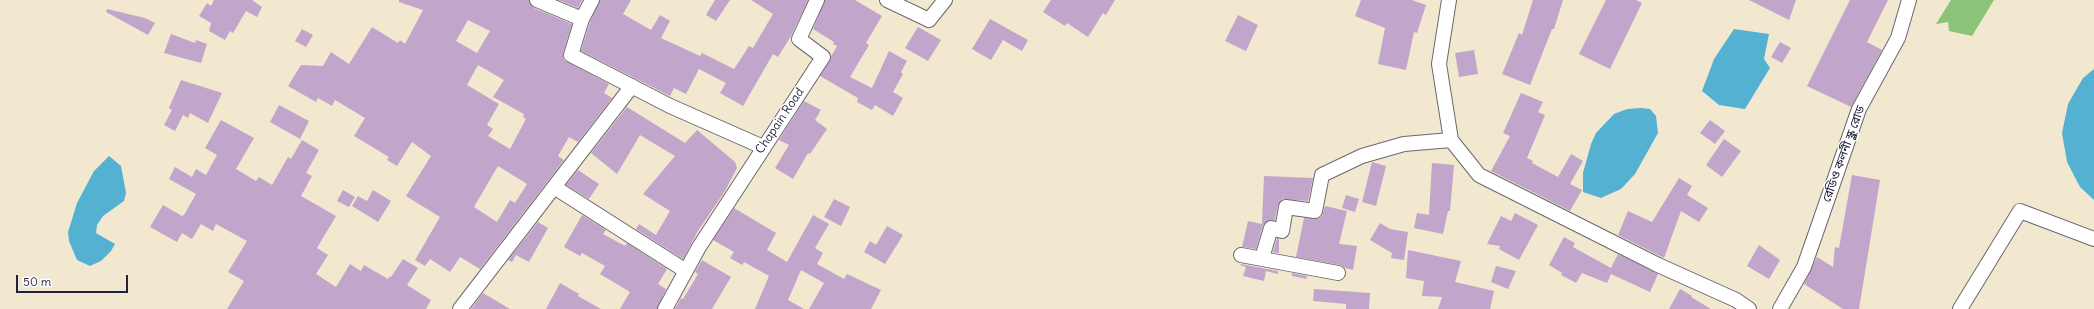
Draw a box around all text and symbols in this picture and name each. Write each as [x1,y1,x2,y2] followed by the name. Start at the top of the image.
[753,85,807,157] street label: Chapain Road
[1820,104,1868,204] street label: রেডিও কলনী স্কুল রোড
[18,267,130,293] scale bar
[23,274,51,289] text: 50 m

